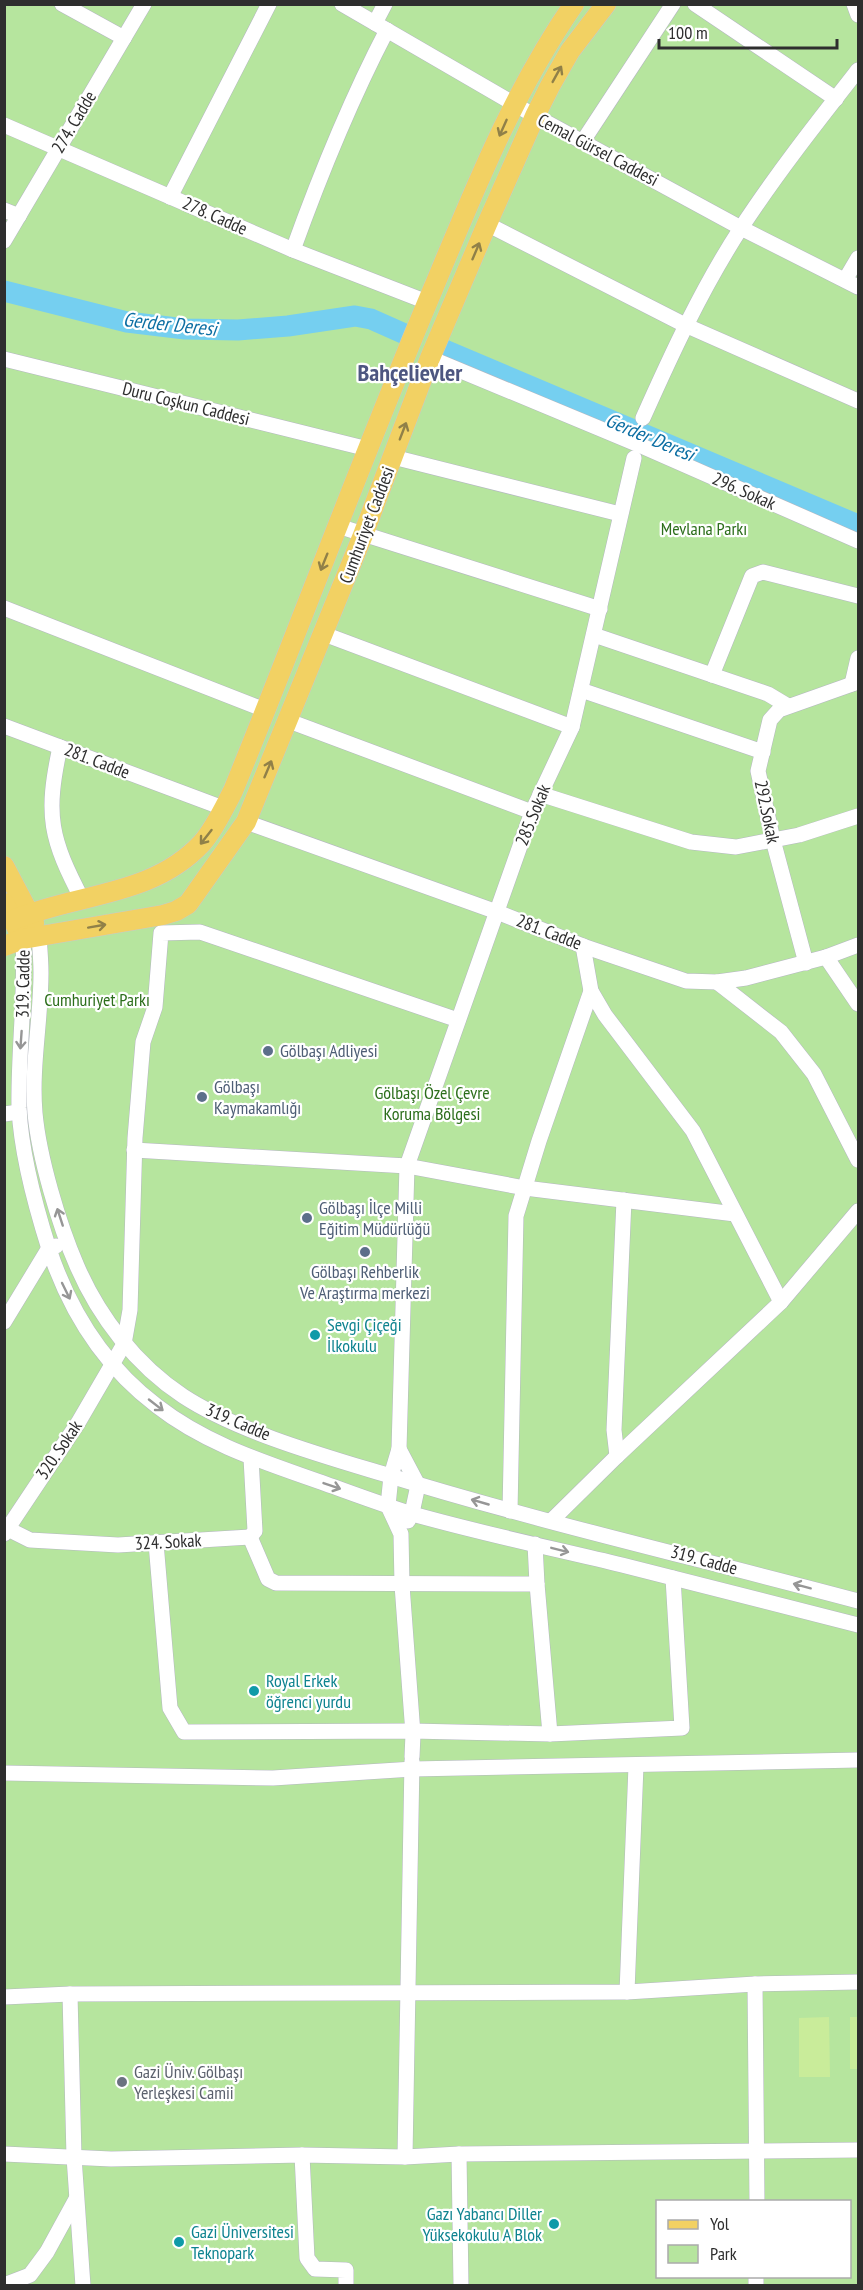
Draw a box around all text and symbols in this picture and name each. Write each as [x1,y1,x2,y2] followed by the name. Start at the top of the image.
[659,12,838,50] scale bar
[668,21,708,44] text: 100 m
[552,65,563,83] one-way arrow
[46,87,101,157] street label: 274. Cadde
[534,108,663,191] street label: Cemal Gürsel Caddesi
[497,118,508,136] one-way arrow
[179,191,251,240] street label: 278. Cadde
[471,242,482,260] one-way arrow
[122,306,221,342] water label: Gerder Deresi
[358,357,463,388] district label: Bahçelievler
[120,377,252,430] street label: Duru Coşkun Caddesi
[602,407,701,468] water label: Gerder Deresi
[398,423,409,441] one-way arrow
[334,463,399,587] street label: Cumhuriyet Caddesi
[709,466,779,515] street label: 296. Sokak
[661,517,747,540] park label: Mevlana Parkı
[318,552,329,571] one-way arrow
[61,738,133,784] street label: 281. Cadde
[263,760,274,778] one-way arrow
[750,778,785,846] street label: 292.Sokak
[510,781,555,849] street label: 285.Sokak
[199,829,212,845] one-way arrow
[513,909,585,955] street label: 281. Cadde
[86,921,106,932] one-way arrow
[10,950,35,1018] street label: 319. Cadde
[44,988,150,1011] park label: Cumhuriyet Parkı
[16,1029,27,1049] one-way arrow
[280,1039,378,1062] place label: Gölbaşı Adliyesi
[261,1044,275,1058] marker: Gölbaşı Adliyesi
[214,1075,301,1119] place label: Gölbaşı Kaymakamlığı
[374,1081,490,1125] park label: Gölbaşı Özel Çevre Koruma Bölgesi
[195,1090,209,1104] marker: Gölbaşı Kaymakamlığı
[319,1196,430,1240] place label: Gölbaşı İlçe Milli Eğitim Müdürlüğü
[54,1208,65,1227] one-way arrow
[300,1211,314,1225] marker: Gölbaşı İlçe Milli Eğitim Müdürlüğü
[358,1245,372,1259] marker: Gölbaşı Rehberlik Ve Araştırma merkezi
[299,1260,430,1304] place label: Gölbaşı Rehberlik Ve Araştırma merkezi
[61,1281,73,1299] one-way arrow
[327,1313,402,1357] place label: Sevgi Çiçeği İlkokulu
[308,1328,322,1342] marker: Sevgi Çiçeği İlkokulu
[202,1398,274,1445] street label: 319. Cadde
[147,1399,163,1412] one-way arrow
[30,1416,87,1484] street label: 320. Sokak
[322,1482,341,1493] one-way arrow
[470,1496,489,1508] one-way arrow
[134,1528,202,1555] street label: 324. Sokak
[668,1540,740,1579] street label: 319. Cadde
[550,1545,569,1557] one-way arrow
[793,1579,812,1591] one-way arrow
[266,1669,351,1713] place label: Royal Erkek öğrenci yurdu
[247,1684,261,1698] marker: Royal Erkek öğrenci yurdu
[134,2060,243,2104] place label: Gazi Üniv. Gölbaşı Yerleşkesi Camii
[115,2075,129,2089] marker: Gazi Üniv. Gölbaşı Yerleşkesi Camii
[656,2200,851,2278] legend
[422,2202,542,2246] place label: Gazı Yabancı Diller Yüksekokulu A Blok
[710,2212,730,2235] text: Yol
[547,2217,561,2231] marker: Gazı Yabancı Diller Yüksekokulu A Blok
[191,2220,294,2264] place label: Gazi Üniversitesi Teknopark
[172,2235,186,2249] marker: Gazi Üniversitesi Teknopark
[710,2242,737,2265] text: Park

